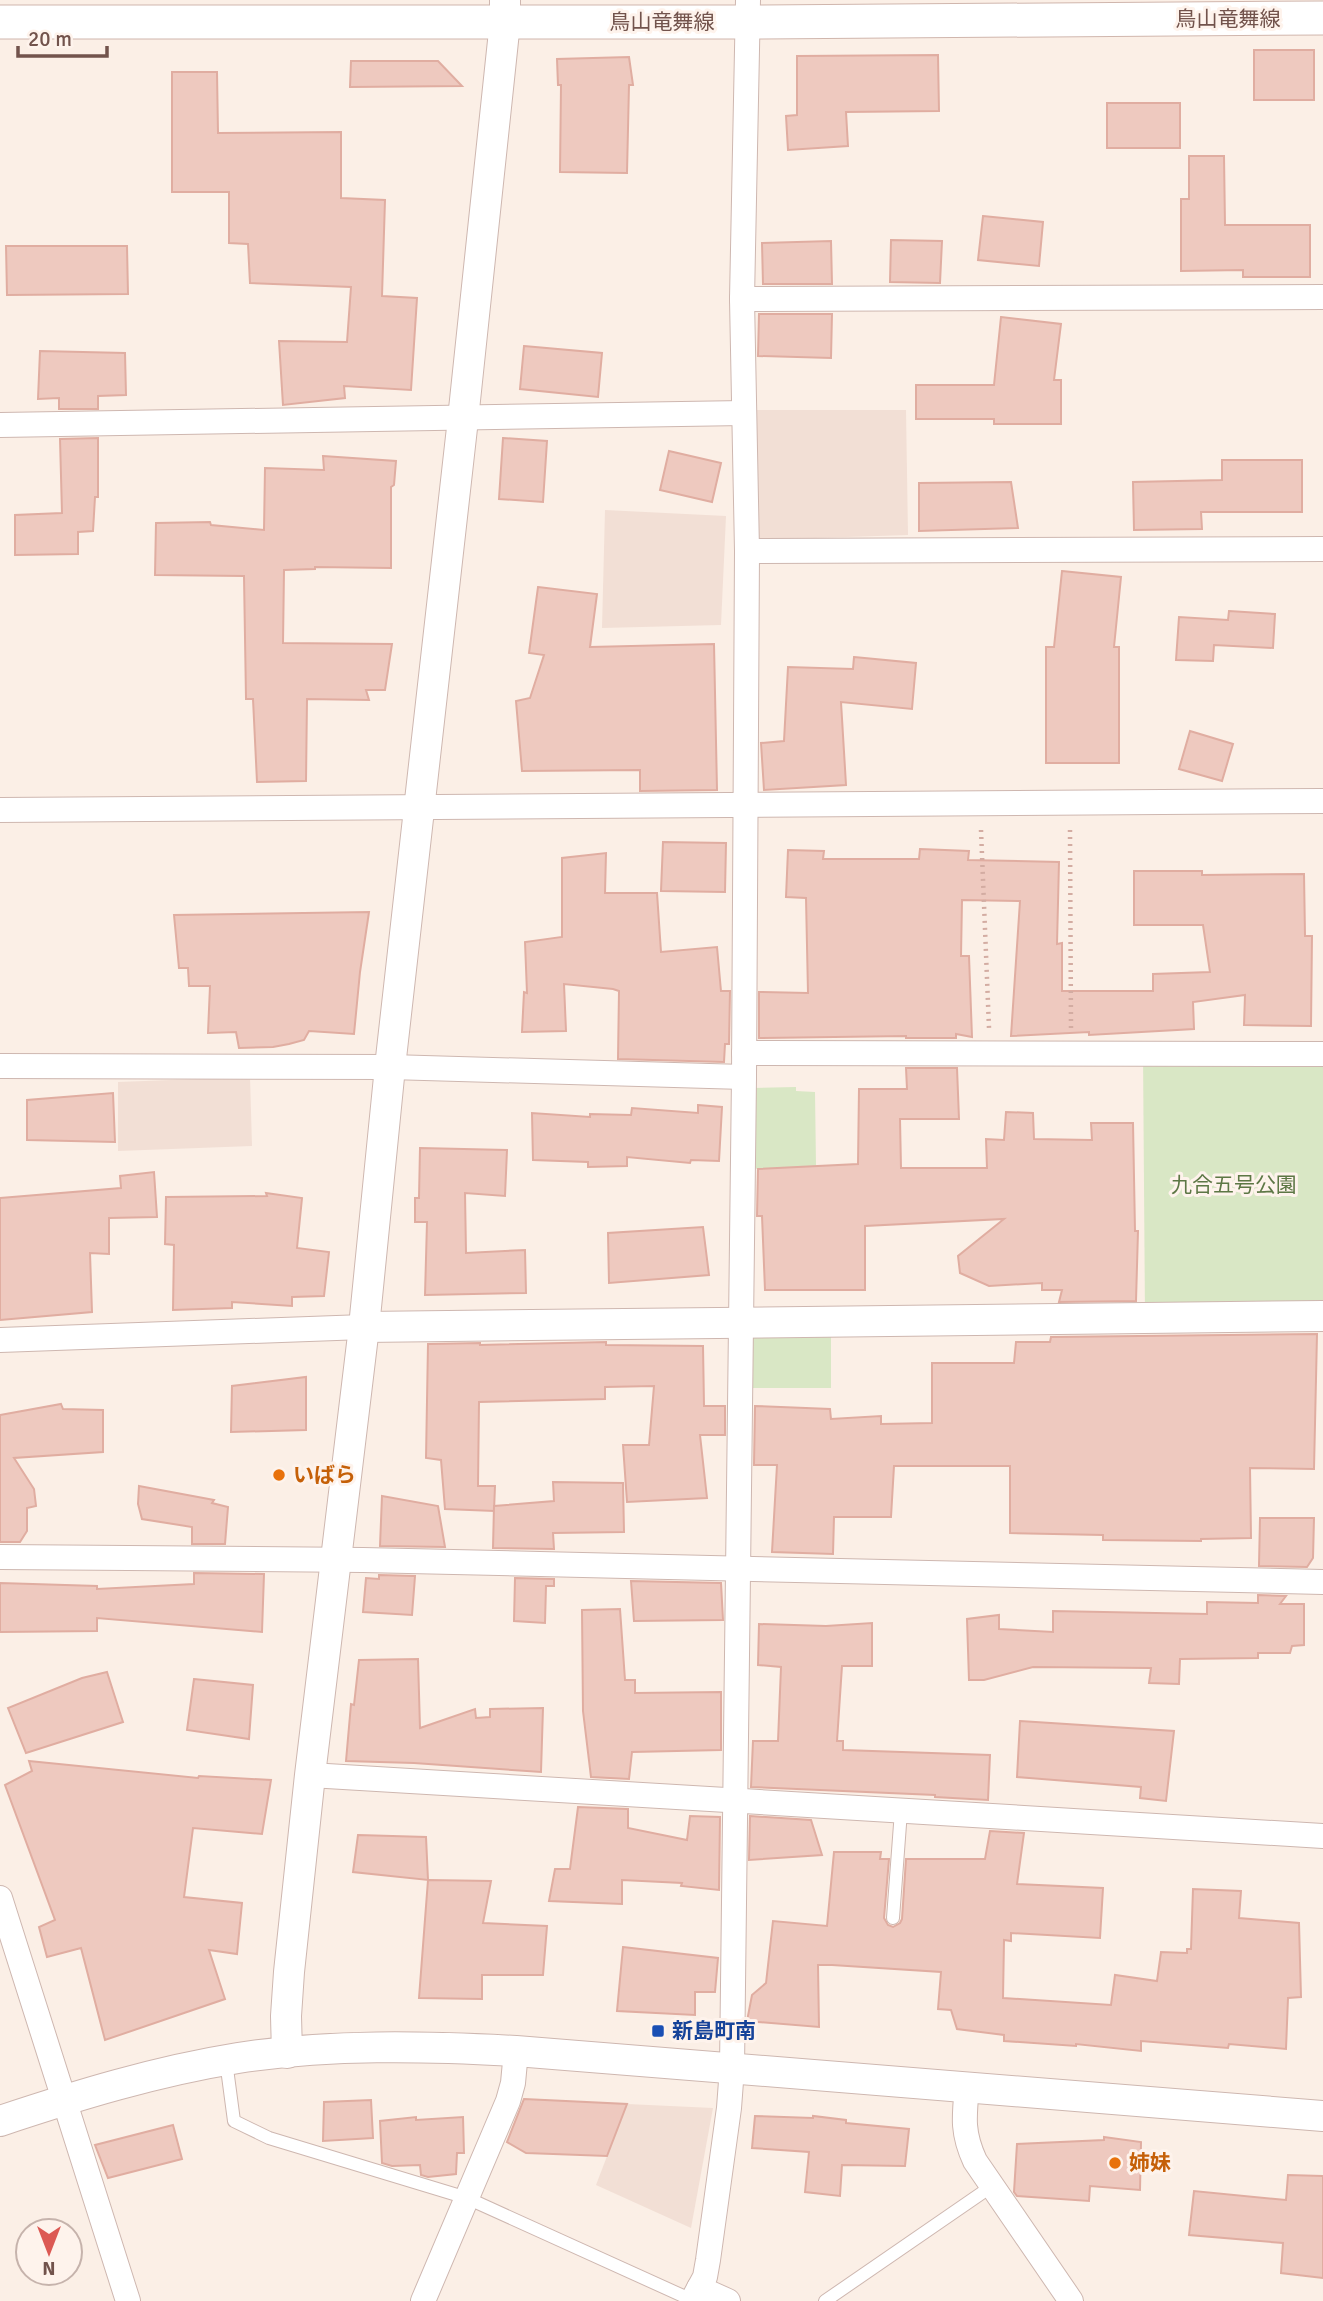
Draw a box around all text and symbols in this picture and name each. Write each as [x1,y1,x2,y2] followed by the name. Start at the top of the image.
[1176,6,1281,32] street label: 鳥山竜舞線
[610,9,715,35] street label: 鳥山竜舞線
[18,14,107,58] scale bar
[28,26,72,52] text: 20 m
[1171,1172,1297,1198] park label: 九合五号公園
[293,1462,356,1488] place label: いばら
[271,1467,287,1483] marker: いばら
[672,2018,756,2044] place label: 新島町南
[650,2023,666,2039] marker: 新島町南
[1129,2150,1171,2176] place label: 姉妹
[1107,2155,1123,2171] marker: 姉妹
[14,2217,84,2287] north arrow
[42,2256,56,2280] text: N

